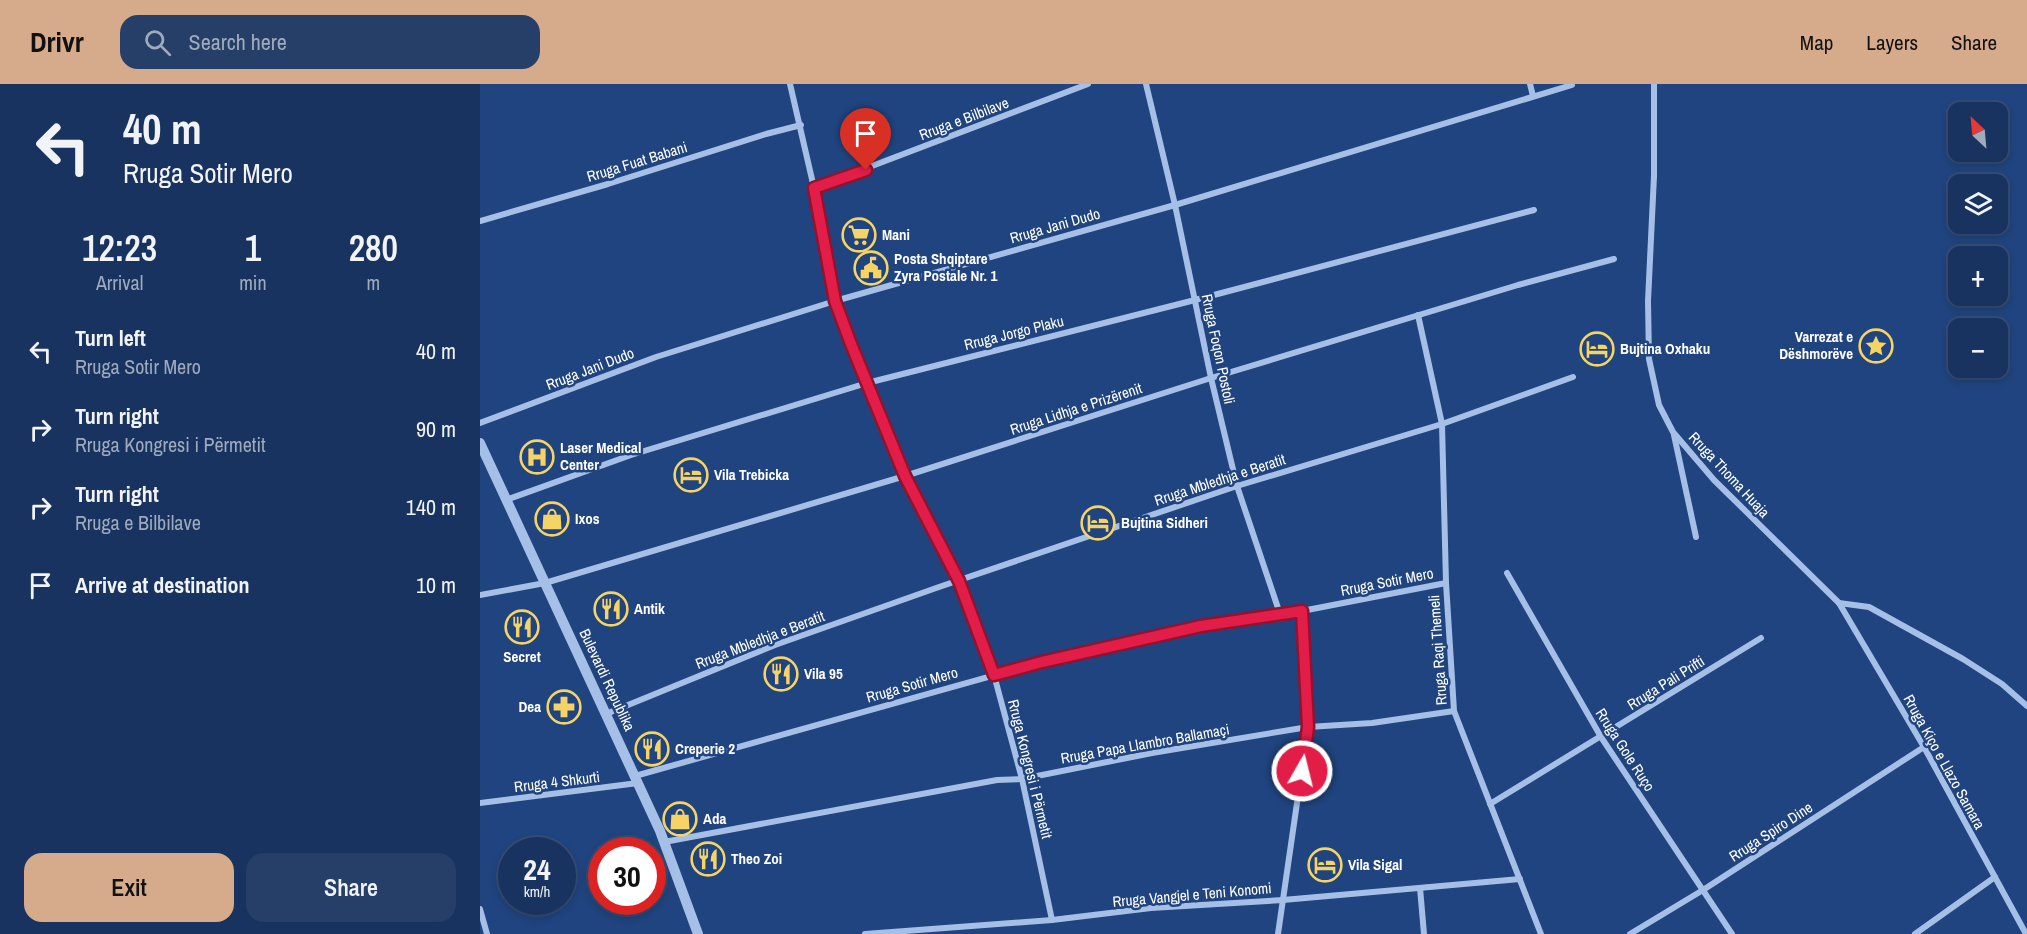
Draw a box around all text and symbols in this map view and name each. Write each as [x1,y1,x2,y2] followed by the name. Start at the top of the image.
[120,15,540,69] search box
[30,23,84,61] text: Drivr
[141,26,174,59] icon: search
[189,27,287,57] text: Search here
[1800,28,1833,57] text: Map
[1866,28,1918,57] text: Layers
[1951,28,1997,57] text: Share
[916,92,1012,145] street label: Rruga e Bilbilave
[123,101,202,157] text: 40 m
[1948,102,2008,162] north arrow
[1948,102,2008,378] map controls
[24,108,102,186] icon: left
[840,108,891,170] pin
[849,117,882,150] icon: arrive
[584,136,690,187] street label: Rruga Fuat Babani
[123,155,293,191] text: Rruga Sotir Mero
[1948,174,2008,234] button: layers
[1007,203,1103,248] street label: Rruga Jani Dudo
[841,217,877,253] supermarket icon: Mani
[82,224,157,272] text: 12:23
[245,224,261,272] text: 1
[349,224,398,272] text: 280
[882,224,910,245] place label: Mani
[1948,246,2008,306] button: +
[894,248,997,286] place label: Posta Shqiptare Zyra Postale Nr. 1
[853,250,889,286] public building icon: Posta Shqiptare Zyra Postale Nr. 1
[96,269,143,296] text: Arrival
[239,269,267,296] text: min
[366,269,380,296] text: m
[1197,292,1240,406] street label: Rruga Foqon Postoli
[962,310,1066,355] street label: Rruga Jorgo Plaku
[1948,318,2008,378] button: −
[75,323,146,353] text: Turn left
[1779,326,1853,364] place label: Varrezat e Dëshmorëve
[1858,328,1894,364] place icon: Varrezat e Dëshmorëve
[1579,331,1615,367] hotel icon: Bujtina Oxhaku
[24,335,57,368] icon: left
[416,336,456,366] text: 40 m
[1620,338,1710,359] place label: Bujtina Oxhaku
[543,342,637,395] street label: Rruga Jani Dudo
[75,353,201,380] text: Rruga Sotir Mero
[1007,377,1145,440] street label: Rruga Lidhja e Prizërenit
[75,401,159,431] text: Turn right
[24,413,57,446] icon: right
[416,414,456,444] text: 90 m
[1684,427,1775,522] street label: Rruga Thoma Huaja
[75,431,266,458] text: Rruga Kongresi i Përmetit
[560,437,641,475] place label: Laser Medical Center
[519,439,555,475] hospital icon: Laser Medical Center
[1152,448,1289,511] street label: Rruga Mbledhja e Beratit
[673,457,709,493] hotel icon: Vila Trebicka
[714,464,789,485] place label: Vila Trebicka
[75,479,159,509] text: Turn right
[24,491,57,524] icon: right
[406,492,456,522] text: 140 m
[534,501,570,537] shop icon: Ixos
[1080,505,1116,541] hotel icon: Bujtina Sidheri
[575,508,600,529] place label: Ixos
[75,509,201,536] text: Rruga e Bilbilave
[1121,512,1208,533] place label: Bujtina Sidheri
[1339,562,1435,601] street label: Rruga Sotir Mero
[24,569,57,602] icon: arrive
[75,570,249,600] text: Arrive at destination
[416,570,456,600] text: 10 m
[593,591,629,627] restaurant icon: Antik
[1423,594,1452,706] street label: Rruga Raqi Themeli
[634,598,665,619] place label: Antik
[692,605,828,674] street label: Rruga Mbledhja e Beratit
[504,609,540,645] restaurant icon: Secret
[575,625,640,735] street label: Bulevardi Republika
[503,646,541,667] place label: Secret
[1623,650,1708,715] street label: Rruga Pali Prifti
[763,656,799,692] restaurant icon: Vila 95
[864,661,960,708] street label: Rruga Sotir Mero
[804,663,843,684] place label: Vila 95
[546,689,582,725] pharmacy icon: Dea
[1899,691,1990,833] street label: Rruga Kiço e Llazo Samara
[518,696,541,717] place label: Dea
[1003,697,1058,841] street label: Rruga Kongresi i Përmetit
[1591,704,1660,795] street label: Rruga Gole Ruço
[1059,718,1231,769] street label: Rruga Papa Llambro Ballamaçi
[634,731,670,767] restaurant icon: Creperie 2
[675,738,735,759] place label: Creperie 2
[1270,739,1334,803] position arrow
[513,766,601,797] street label: Rruga 4 Shkurti
[1725,797,1817,866] street label: Rruga Spiro Dine
[662,801,698,837] shop icon: Ada
[703,808,726,829] place label: Ada
[588,837,666,915] speed limit sign: 30
[690,841,726,877] restaurant icon: Theo Zoi
[1307,847,1343,883] hotel icon: Vila Sigal
[731,848,782,869] place label: Theo Zoi
[523,849,551,889] text: 24
[24,853,234,922] button: Exit
[246,853,456,922] button: Share
[1348,854,1403,875] place label: Vila Sigal
[1112,877,1272,912] street label: Rruga Vangjel e Teni Konomi
[524,881,550,902] text: km/h

